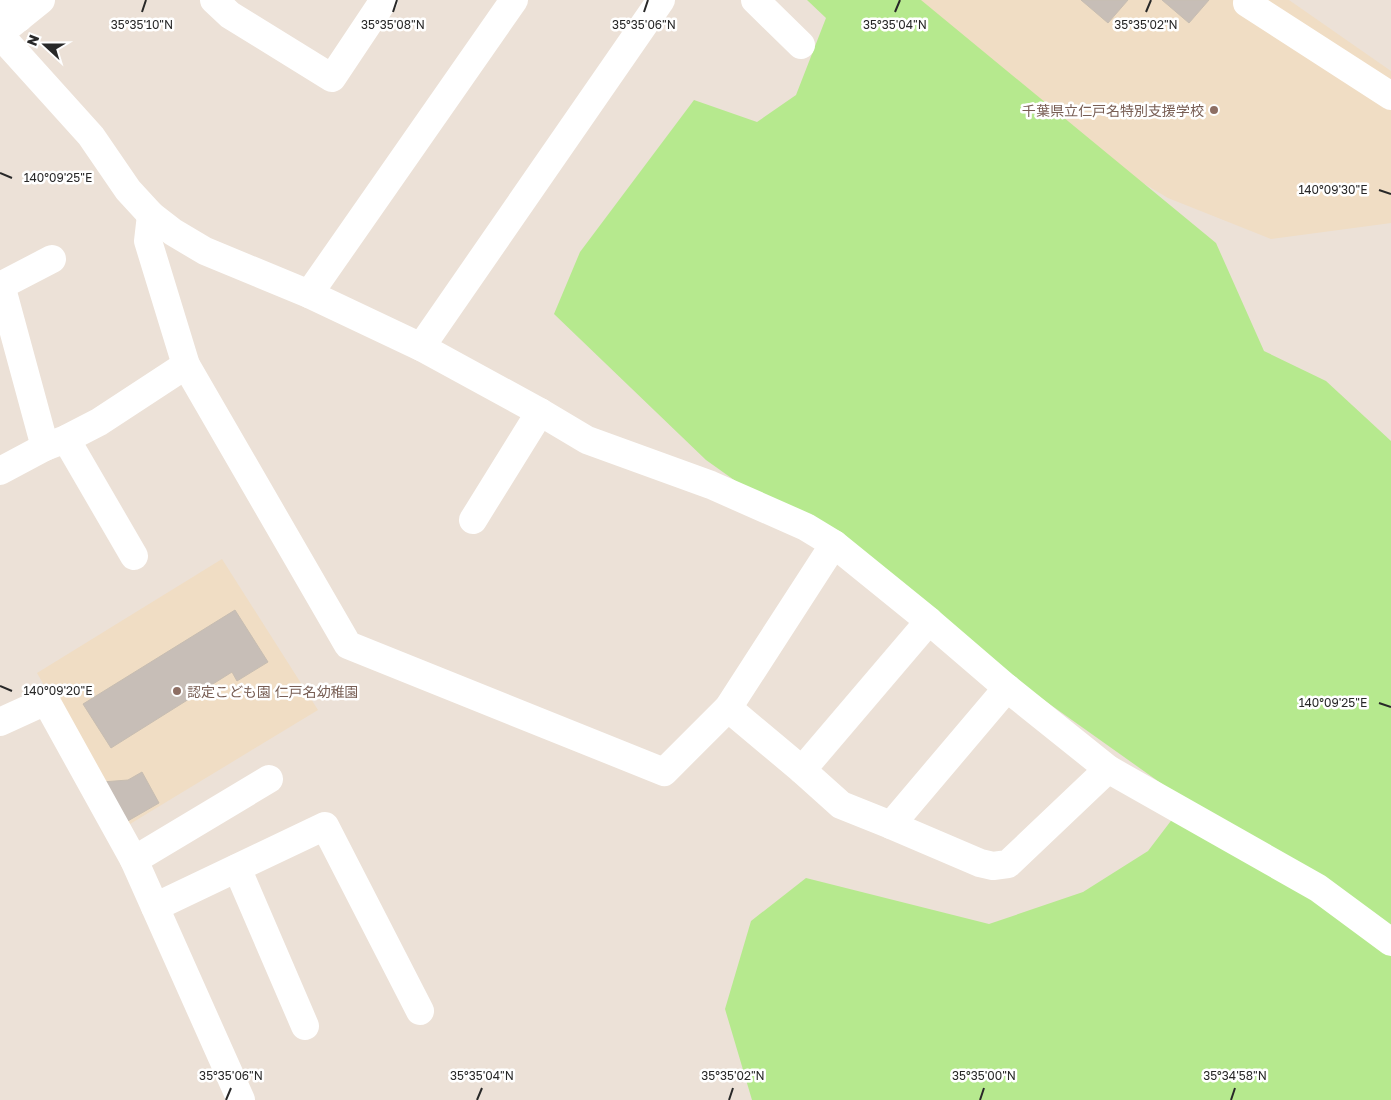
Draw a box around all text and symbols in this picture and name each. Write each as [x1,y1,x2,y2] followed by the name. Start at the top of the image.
[111,17,173,32] text: 35°35'10"N
[361,17,425,32] text: 35°35'08"N
[612,17,676,32] text: 35°35'06"N
[863,17,927,32] text: 35°35'04"N
[1114,17,1178,32] text: 35°35'02"N
[20,20,70,70] north arrow
[23,32,42,48] text: N
[1022,102,1204,119] place label: 千葉県立仁戸名特別支援学校
[1208,104,1220,116] marker: 千葉県立仁戸名特別支援学校
[24,170,92,185] text: 140°09'25"E
[1298,182,1368,197] text: 140°09'30"E
[23,683,93,698] text: 140°09'20"E
[187,683,359,700] place label: 認定こども園 仁戸名幼稚園
[171,685,183,697] marker: 認定こども園 仁戸名幼稚園
[1299,695,1367,710] text: 140°09'25"E
[199,1068,263,1083] text: 35°35'06"N
[450,1068,514,1083] text: 35°35'04"N
[701,1068,765,1083] text: 35°35'02"N
[952,1068,1016,1083] text: 35°35'00"N
[1203,1068,1267,1083] text: 35°34'58"N

